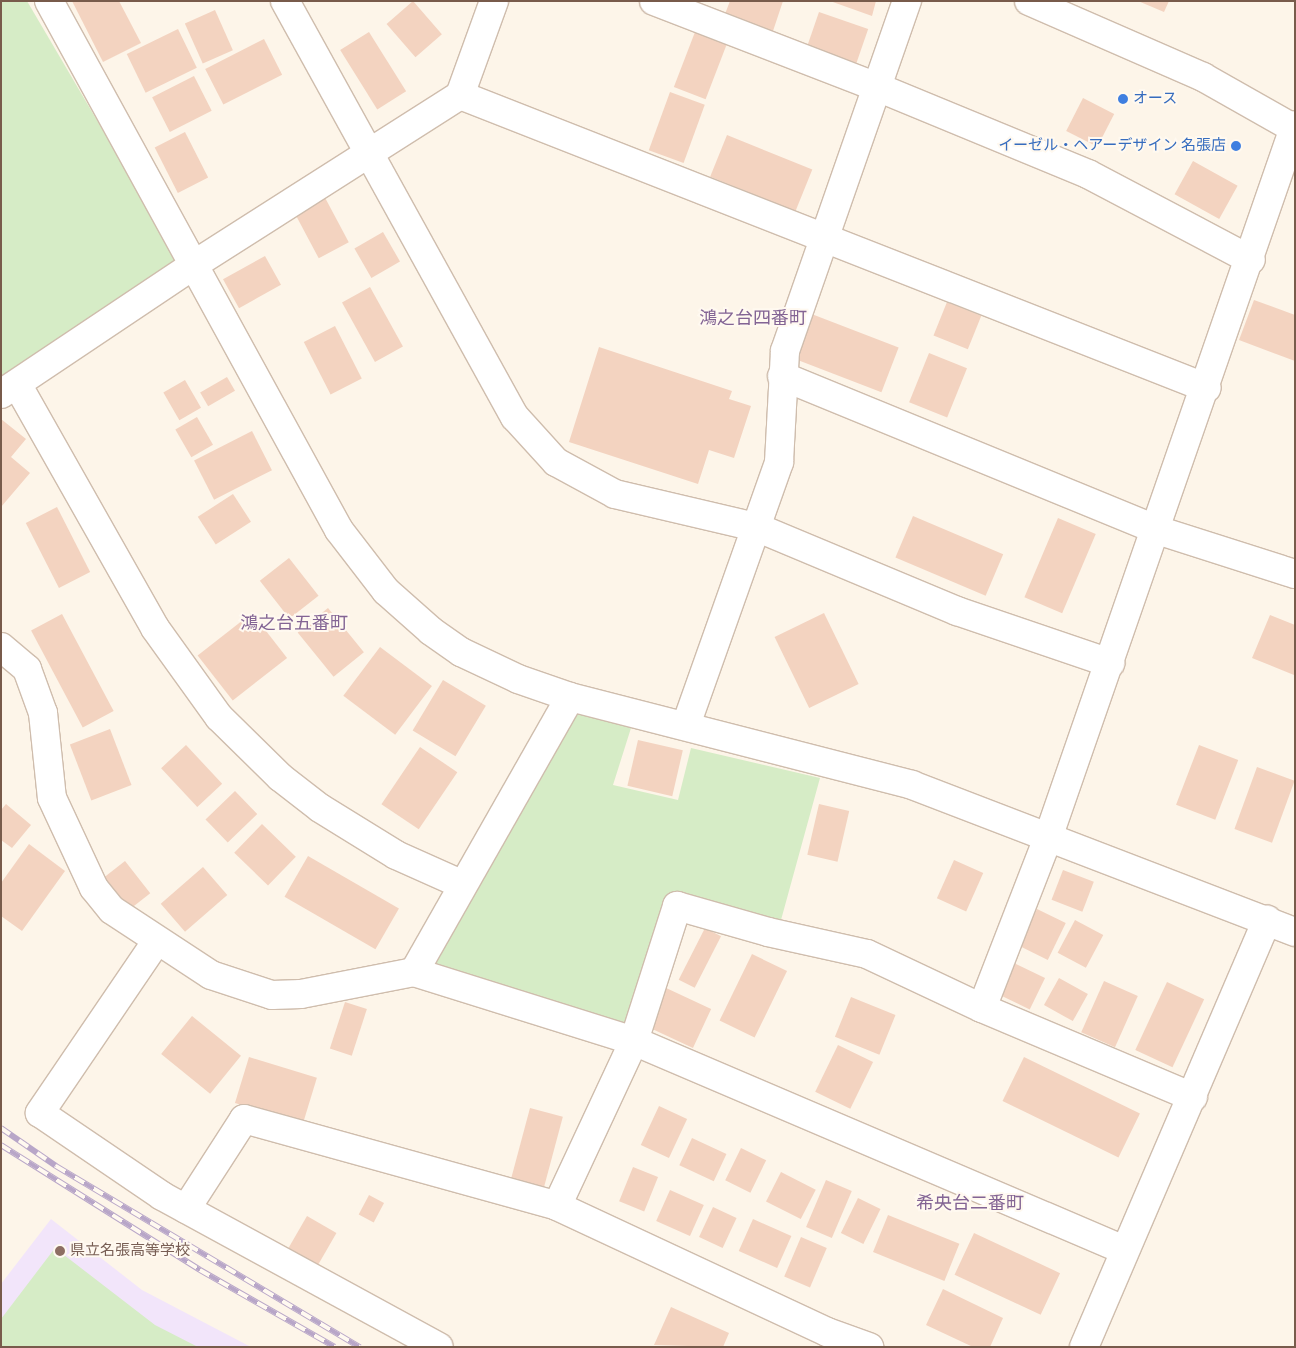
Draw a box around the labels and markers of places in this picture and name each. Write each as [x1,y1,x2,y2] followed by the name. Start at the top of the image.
[1133,90,1178,108] place label: オース
[1117,93,1129,105] marker: オース
[998,137,1226,155] place label: イーゼル・ヘアーデザイン 名張店
[1230,140,1242,152] marker: イーゼル・ヘアーデザイン 名張店
[70,1242,190,1260] place label: 県立名張高等学校
[54,1245,66,1257] marker: 県立名張高等学校

